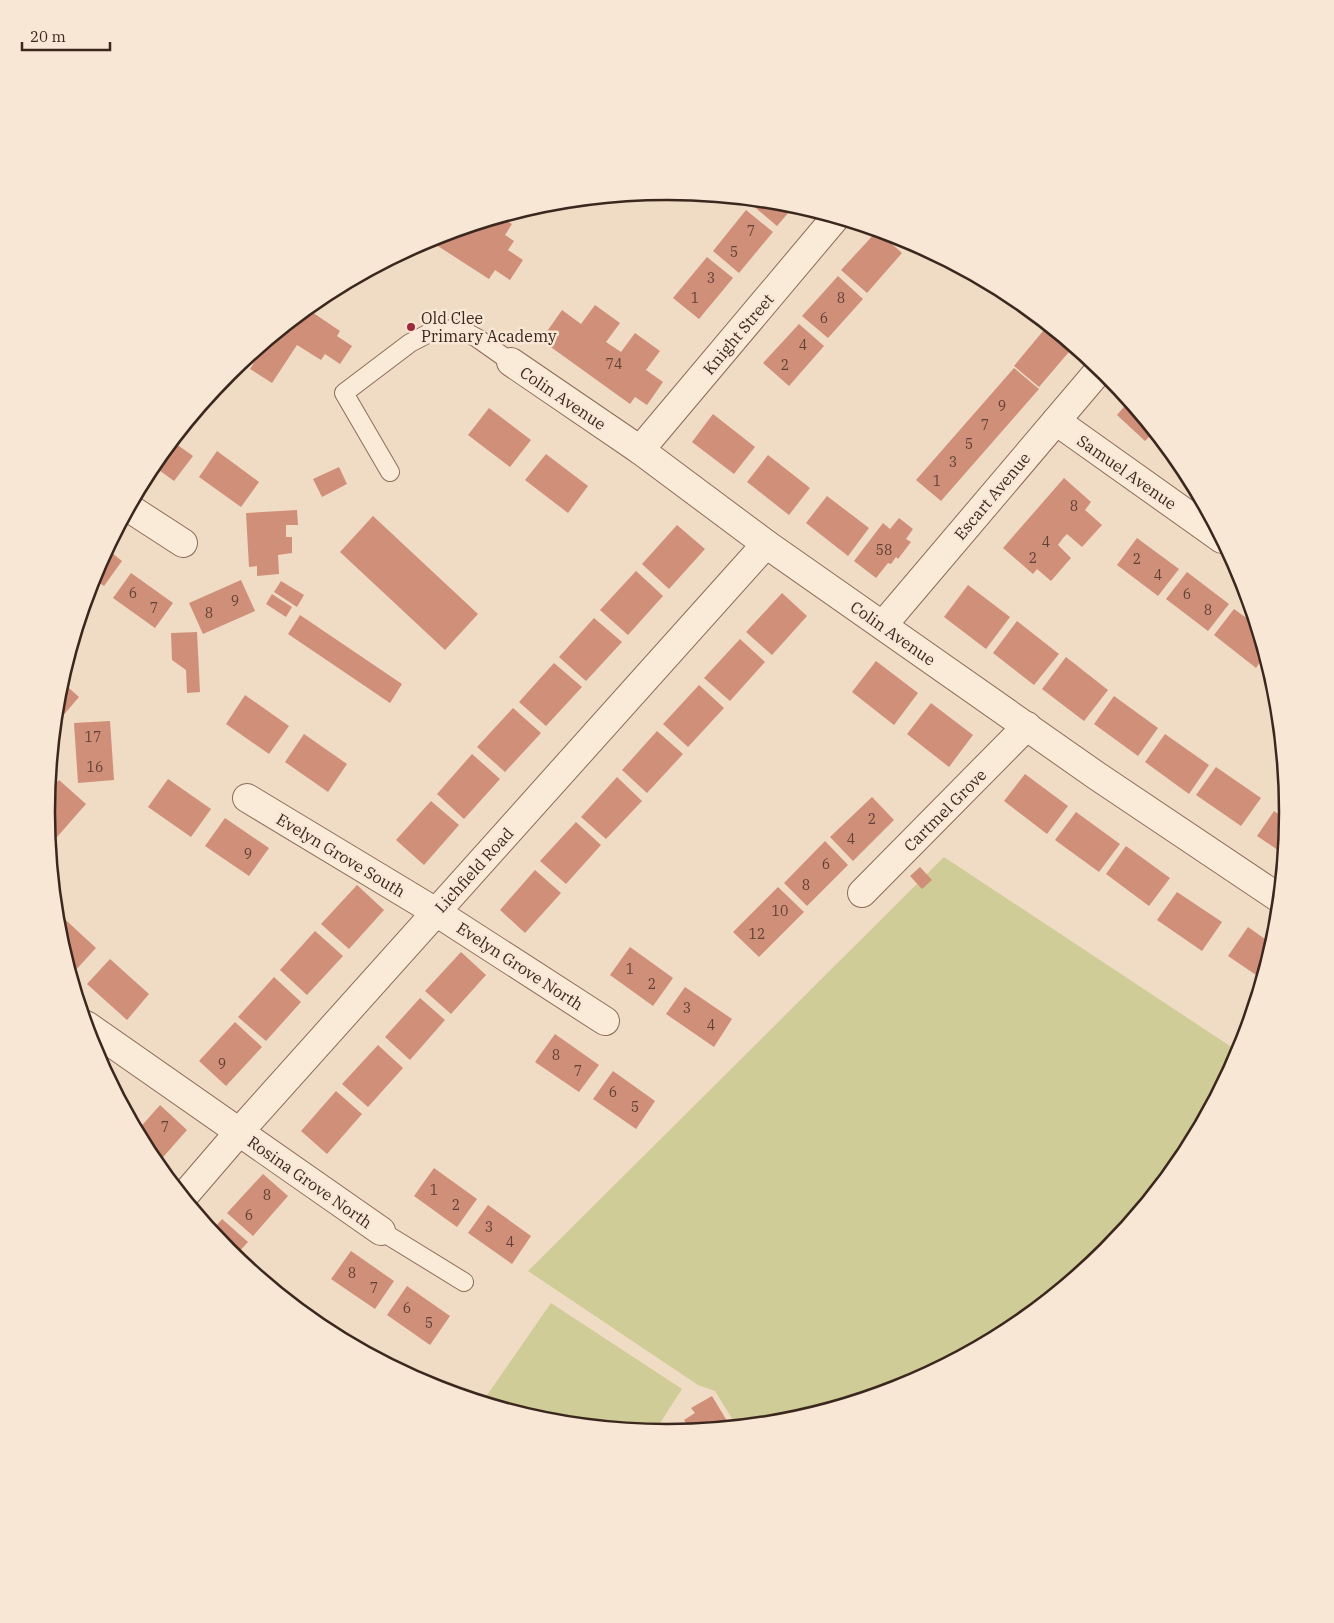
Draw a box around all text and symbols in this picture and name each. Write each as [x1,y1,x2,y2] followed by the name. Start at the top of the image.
[22,20,110,52] scale bar
[30,27,66,46] text: 20 m
[747,222,755,240] house number: 7
[730,243,738,261] house number: 5
[707,269,715,287] house number: 3
[691,289,699,307] house number: 1
[698,289,778,379] street label: Knight Street
[837,289,845,307] house number: 8
[421,308,557,346] place label: Old Clee Primary Academy
[820,309,828,327] house number: 6
[405,321,417,333] marker: Old Clee Primary Academy
[799,336,807,354] house number: 4
[606,355,622,373] house number: 74
[781,356,789,374] house number: 2
[516,362,610,434] street label: Colin Avenue
[998,397,1006,415] house number: 9
[981,416,989,434] house number: 7
[1073,430,1181,514] street label: Samuel Avenue
[965,435,973,453] house number: 5
[950,448,1034,544] street label: Escart Avenue
[949,453,957,471] house number: 3
[933,472,941,490] house number: 1
[1070,497,1078,515] house number: 8
[1042,533,1050,551] house number: 4
[876,541,892,559] house number: 58
[1029,549,1037,567] house number: 2
[1133,550,1141,568] house number: 2
[1154,566,1162,584] house number: 4
[129,584,137,602] house number: 6
[1183,585,1191,603] house number: 6
[231,592,239,610] house number: 9
[847,596,939,670] street label: Colin Avenue
[150,599,158,617] house number: 7
[1204,601,1212,619] house number: 8
[205,604,213,622] house number: 8
[85,728,101,746] house number: 17
[87,758,103,776] house number: 16
[900,765,990,855] street label: Cartmel Grove
[273,809,409,901] street label: Evelyn Grove South
[868,810,876,828] house number: 2
[430,823,518,917] street label: Lichfield Road
[847,830,855,848] house number: 4
[244,845,252,863] house number: 9
[822,855,830,873] house number: 6
[802,876,810,894] house number: 8
[772,902,788,920] house number: 10
[453,918,587,1014] street label: Evelyn Grove North
[749,925,765,943] house number: 12
[626,960,634,978] house number: 1
[648,975,656,993] house number: 2
[683,999,691,1017] house number: 3
[707,1016,715,1034] house number: 4
[552,1046,560,1064] house number: 8
[218,1055,226,1073] house number: 9
[574,1062,582,1080] house number: 7
[609,1083,617,1101] house number: 6
[631,1098,639,1116] house number: 5
[161,1118,169,1136] house number: 7
[244,1132,376,1232] street label: Rosina Grove North
[430,1181,438,1199] house number: 1
[263,1186,271,1204] house number: 8
[452,1196,460,1214] house number: 2
[245,1206,253,1224] house number: 6
[485,1218,493,1236] house number: 3
[506,1233,514,1251] house number: 4
[348,1264,356,1282] house number: 8
[370,1279,378,1297] house number: 7
[403,1299,411,1317] house number: 6
[425,1314,433,1332] house number: 5

